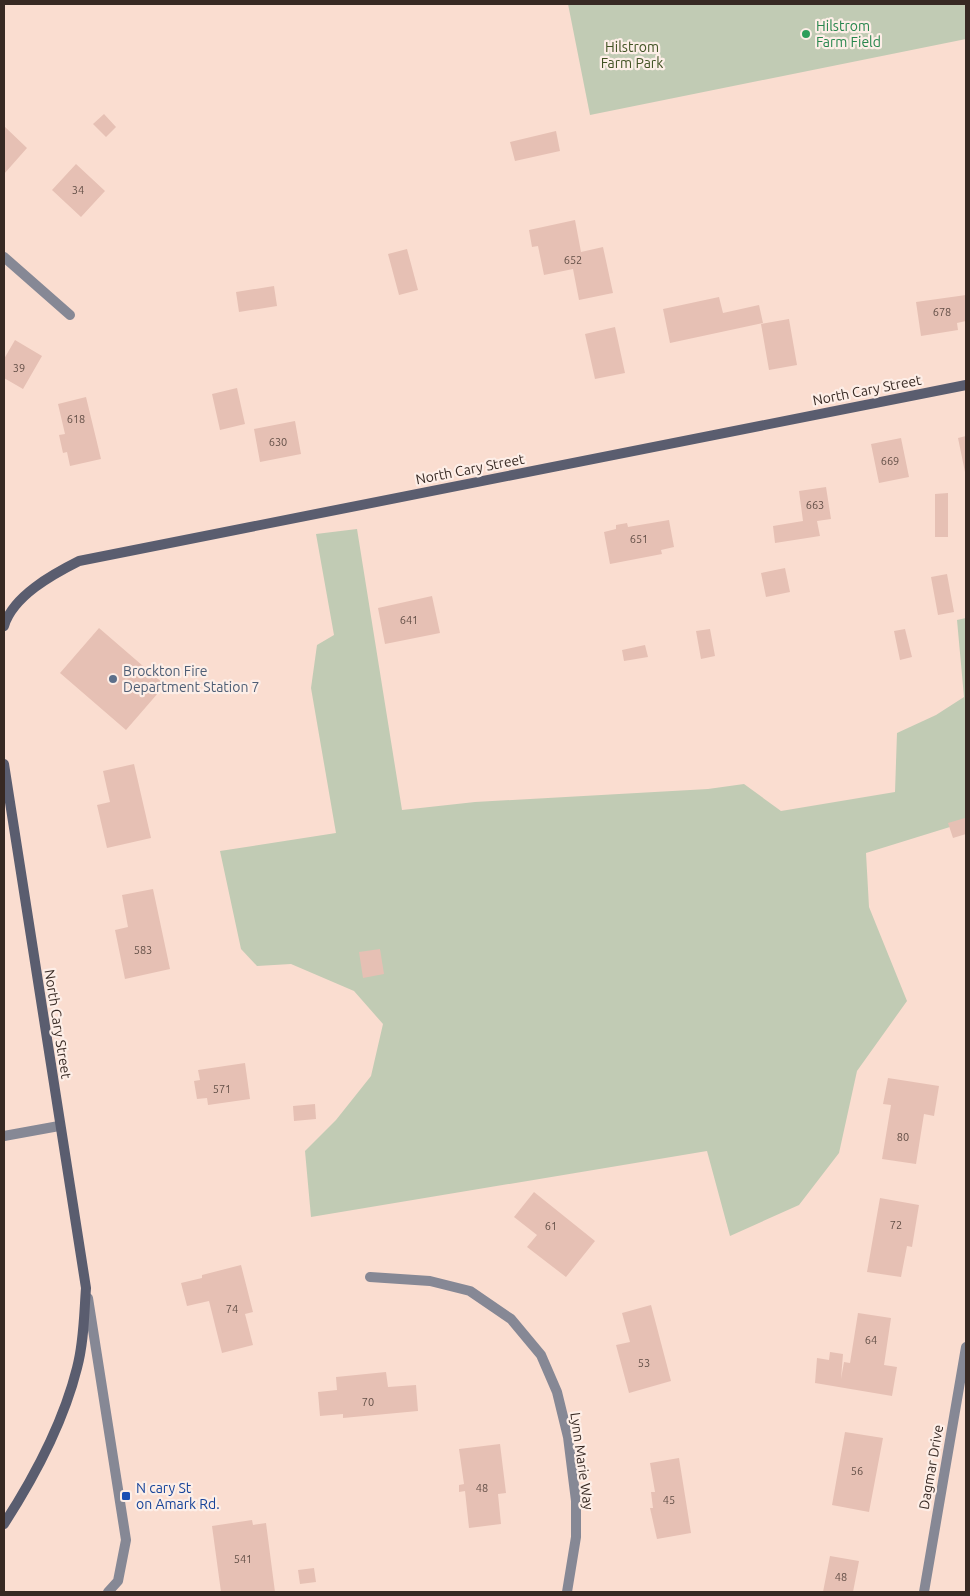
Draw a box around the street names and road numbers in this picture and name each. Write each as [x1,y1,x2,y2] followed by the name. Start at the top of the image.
[811,371,923,408] street label: North Cary Street
[414,450,526,487] street label: North Cary Street
[41,968,75,1080] street label: North Cary Street
[567,1411,597,1511] street label: Lynn Marie Way
[916,1423,946,1511] street label: Dagmar Drive

